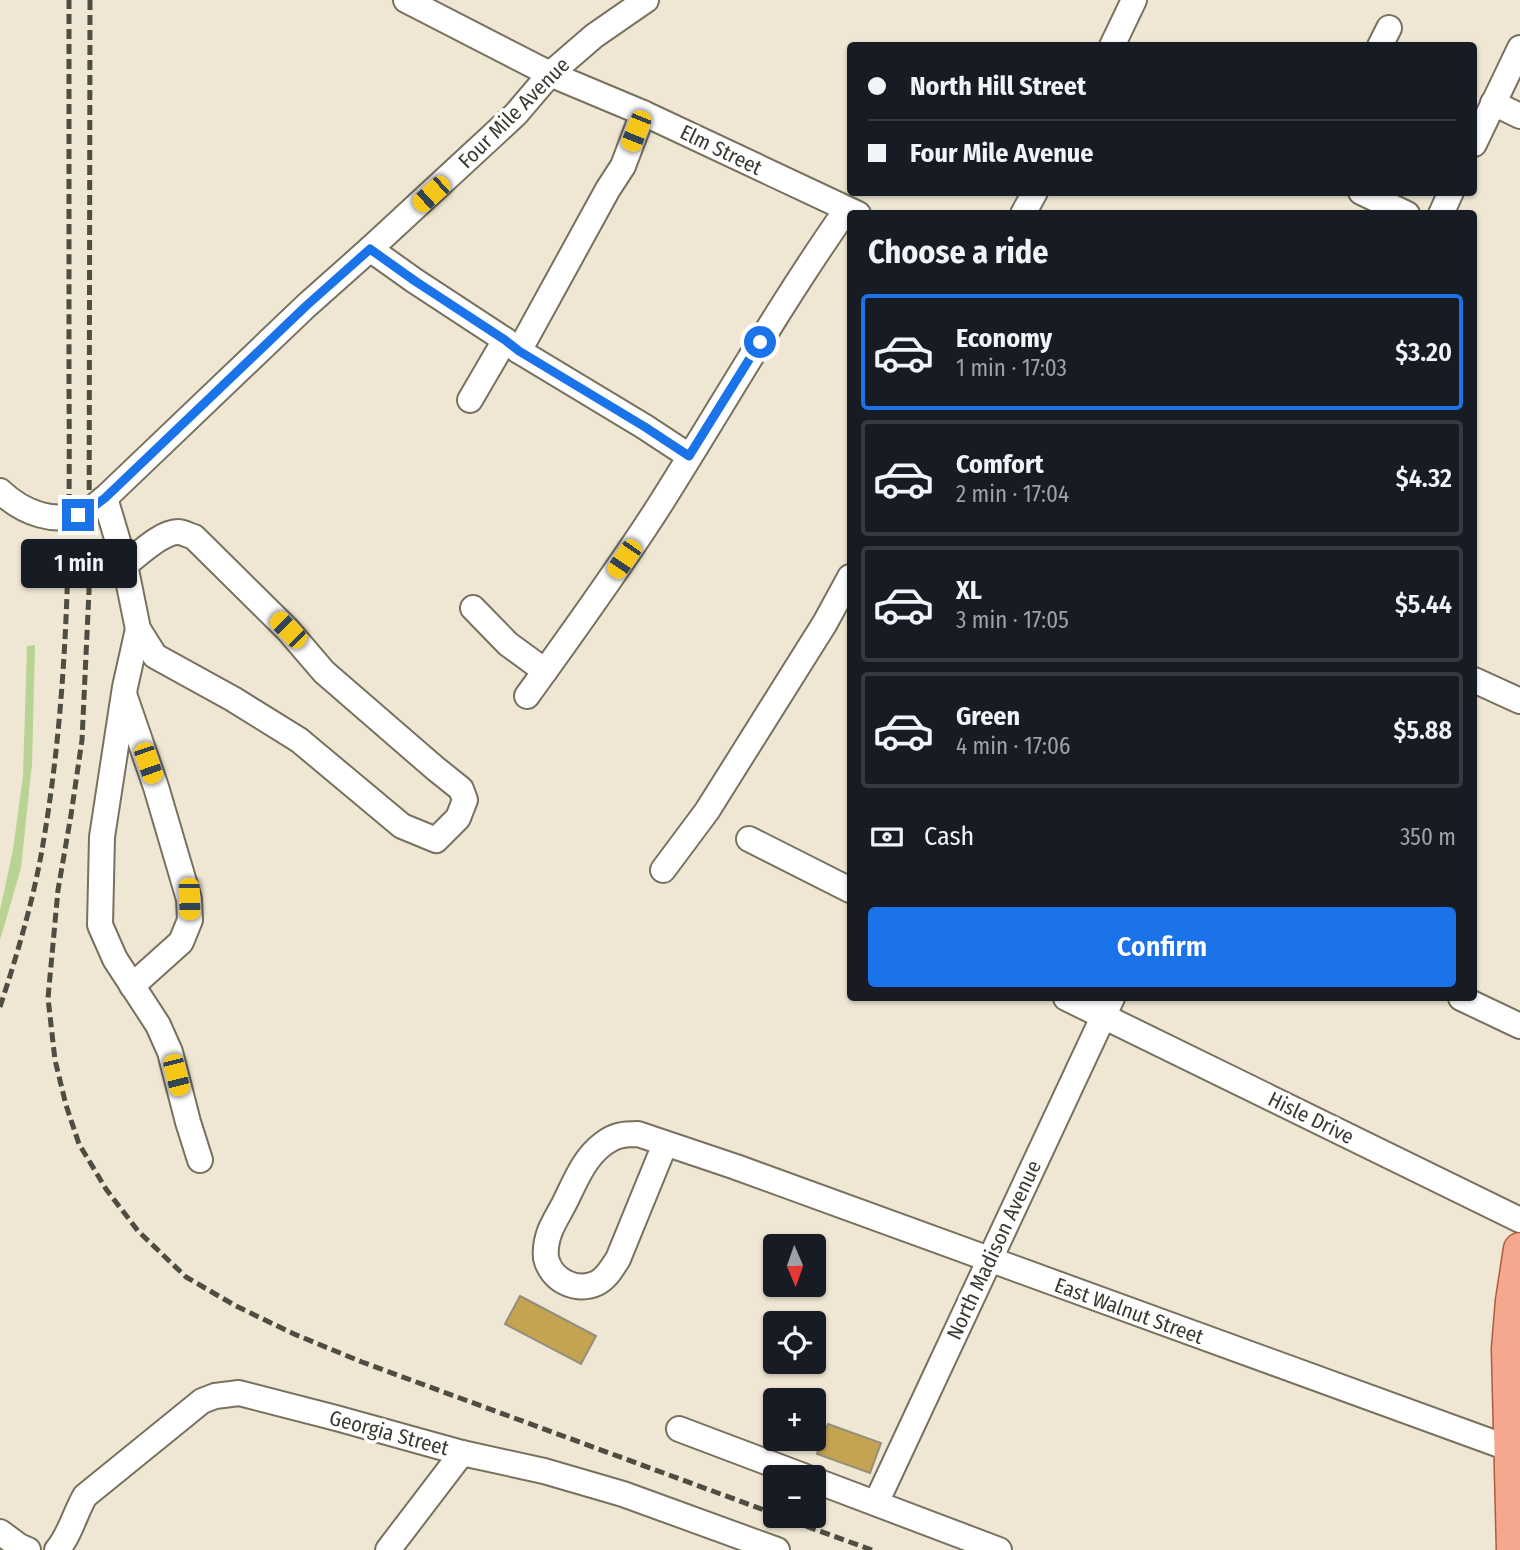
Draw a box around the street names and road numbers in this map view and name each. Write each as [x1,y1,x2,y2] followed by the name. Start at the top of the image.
[453,52,575,174] street label: Four Mile Avenue
[676,119,766,181] street label: Elm Street
[1264,1086,1358,1150] street label: Hisle Drive
[941,1156,1047,1344] street label: North Madison Avenue
[1051,1272,1207,1350] street label: East Walnut Street
[326,1405,452,1461] street label: Georgia Street

